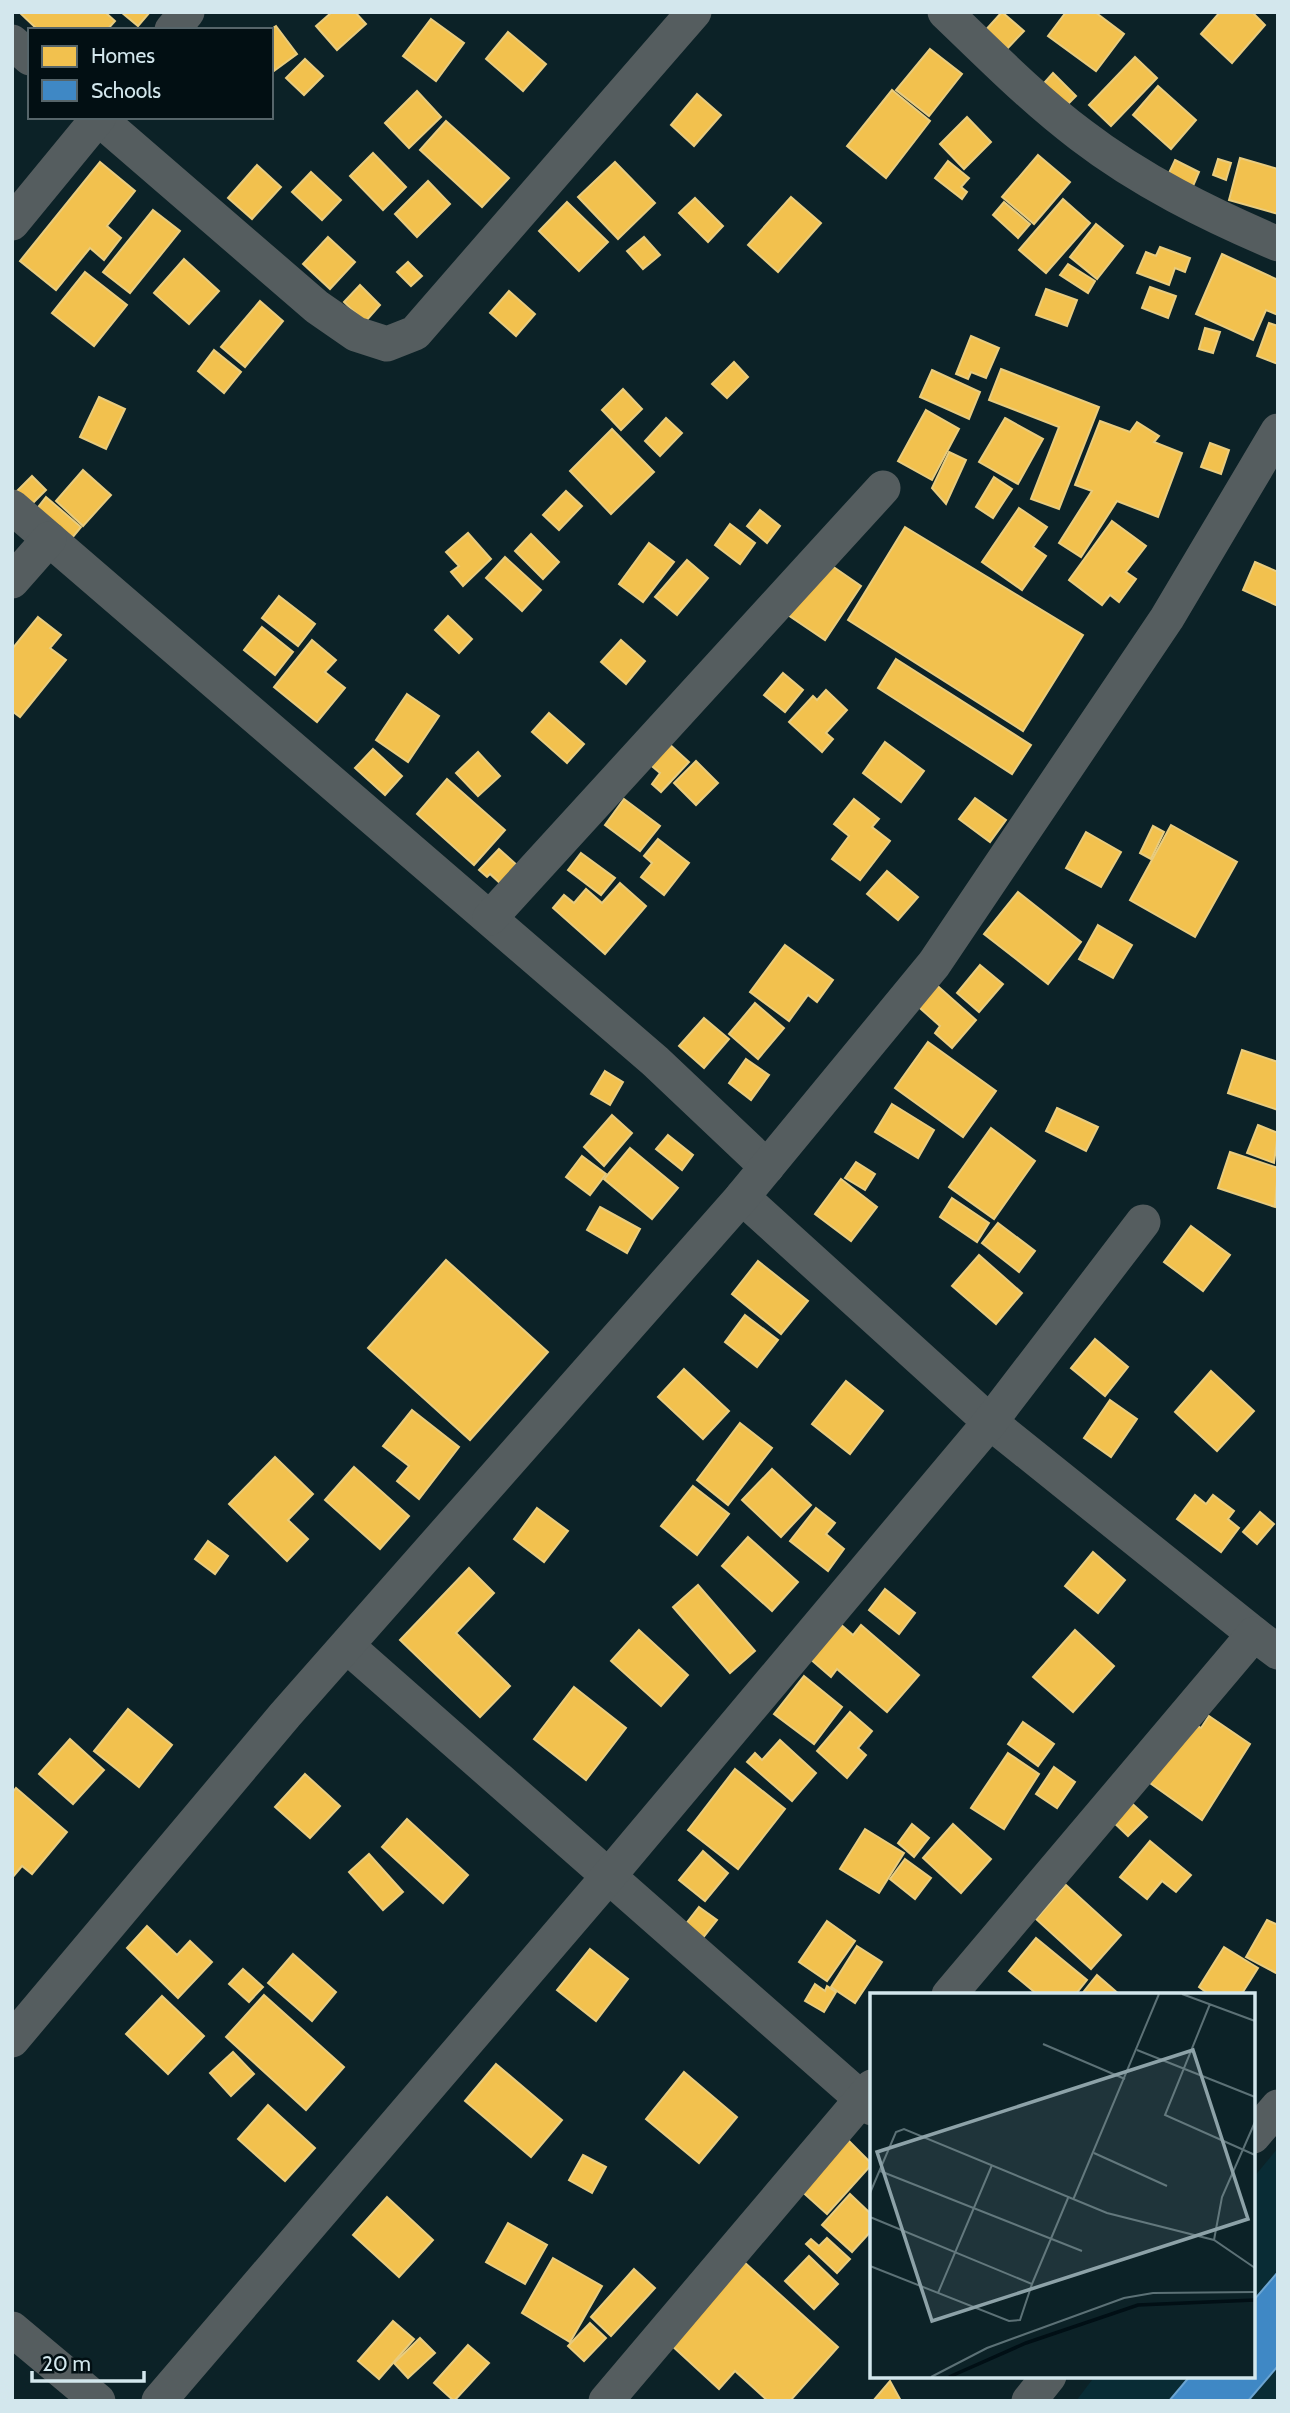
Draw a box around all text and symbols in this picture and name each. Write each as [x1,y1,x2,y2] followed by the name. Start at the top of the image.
[28,28,273,119] legend
[91,43,155,68] text: Homes
[91,78,161,103] text: Schools
[870,1993,1255,2378] inset map
[32,2340,144,2384] scale bar
[42,2351,91,2376] text: 20 m

